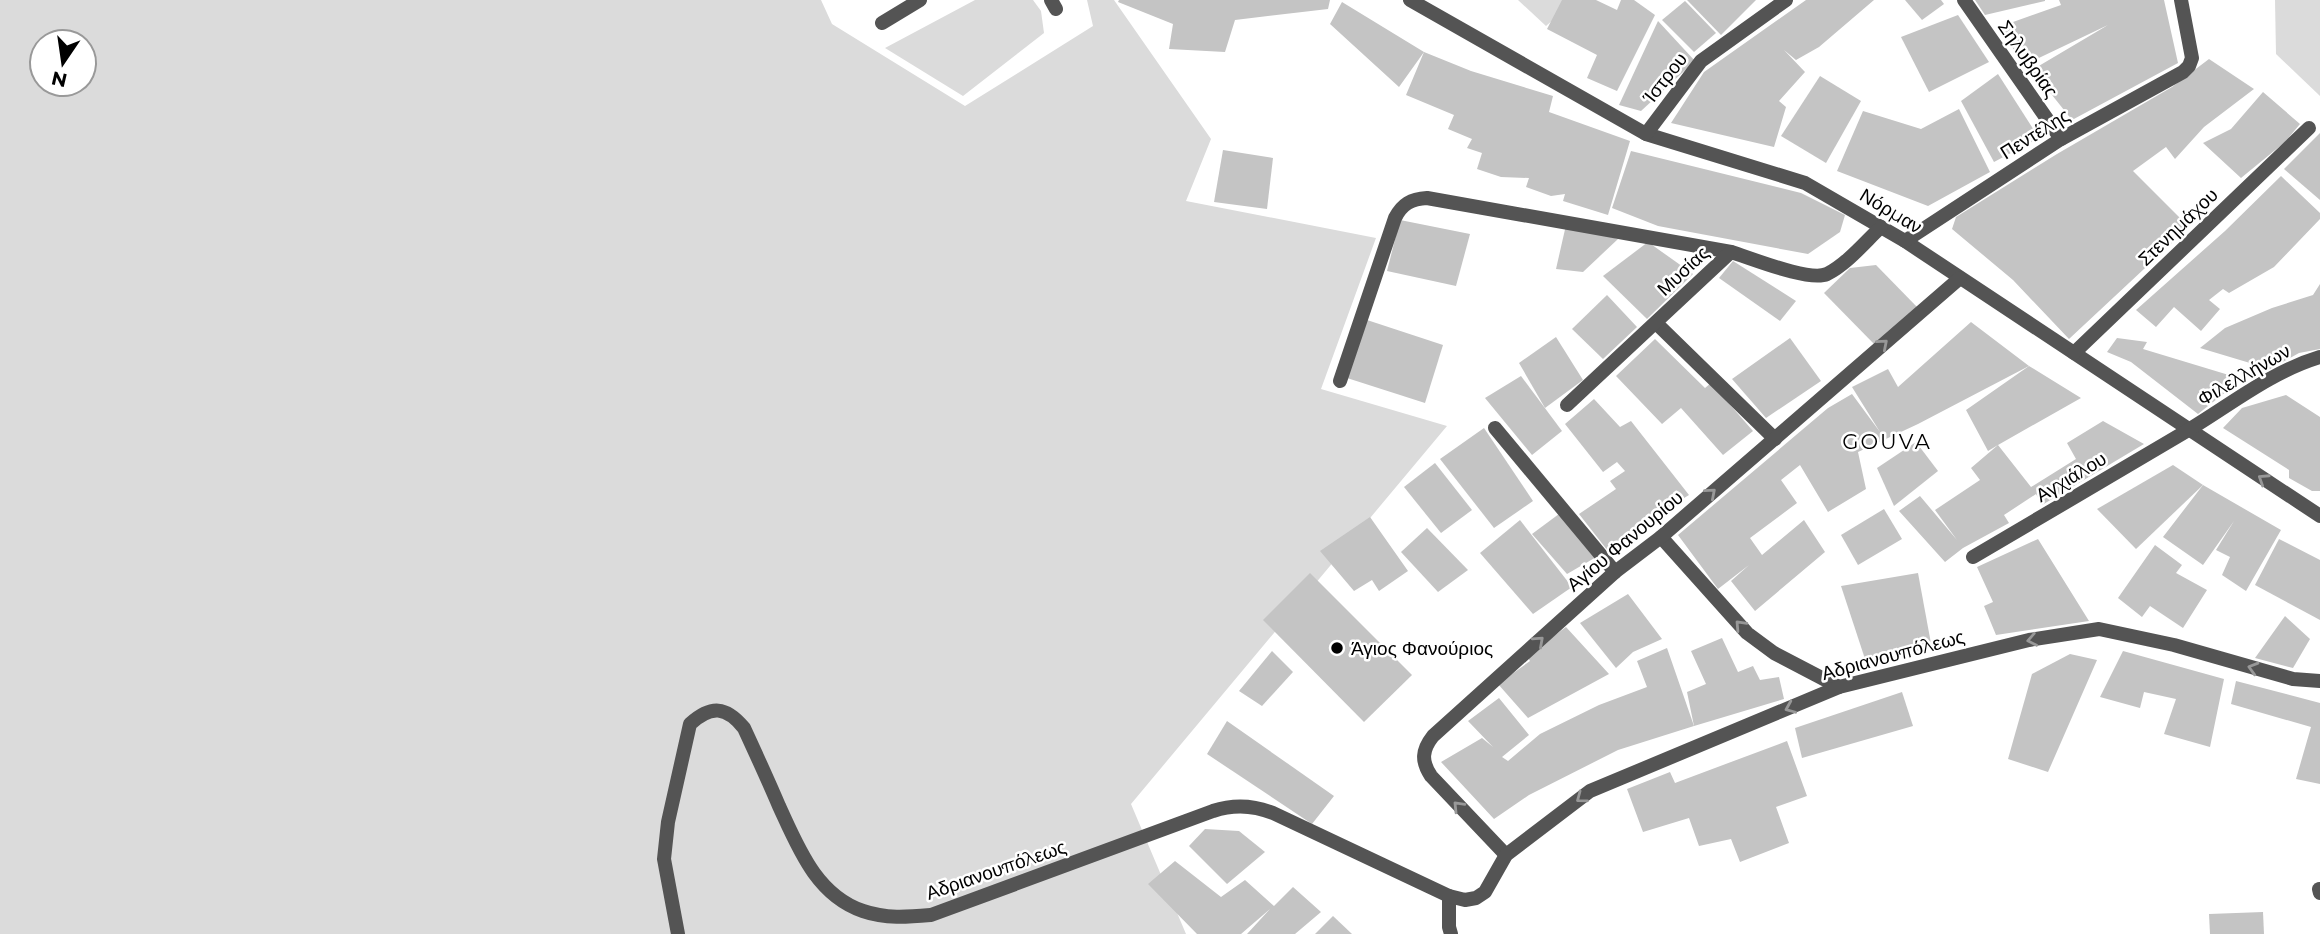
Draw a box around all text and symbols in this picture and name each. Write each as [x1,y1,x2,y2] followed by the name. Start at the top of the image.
[1993,16,2063,102] street label: Σηλυβρίας
[28,28,98,98] north arrow
[1637,48,1692,109] street label: Ίστρου
[49,66,69,92] text: N
[1996,104,2074,164] street label: Πεντέλης
[2133,183,2223,271] street label: Στενημάχου
[1856,184,1926,238] street label: Νόρμαν
[1652,241,1714,301] street label: Μυσίας
[2194,339,2294,411] street label: Φιλελλήνων
[1875,340,1888,352] one-way arrow
[1842,429,1932,454] district label: GOUVA
[2031,447,2111,507] street label: Αγχιάλου
[2258,474,2271,487] one-way arrow
[1562,486,1688,596] street label: Αγίου Φανουρίου
[1703,489,1716,501] one-way arrow
[1736,620,1748,633] one-way arrow
[1819,625,1967,685] street label: Αδριανουπόλεως
[2026,632,2038,647] one-way arrow
[1351,637,1493,660] place label: Άγιος Φανούριος
[1530,637,1543,649] one-way arrow
[1329,640,1345,656] marker: Άγιος Φανούριος
[2248,662,2260,676] one-way arrow
[1784,699,1796,713] one-way arrow
[1576,789,1589,802] one-way arrow
[1454,801,1467,814] one-way arrow
[923,835,1069,905] street label: Αδριανουπόλεως

